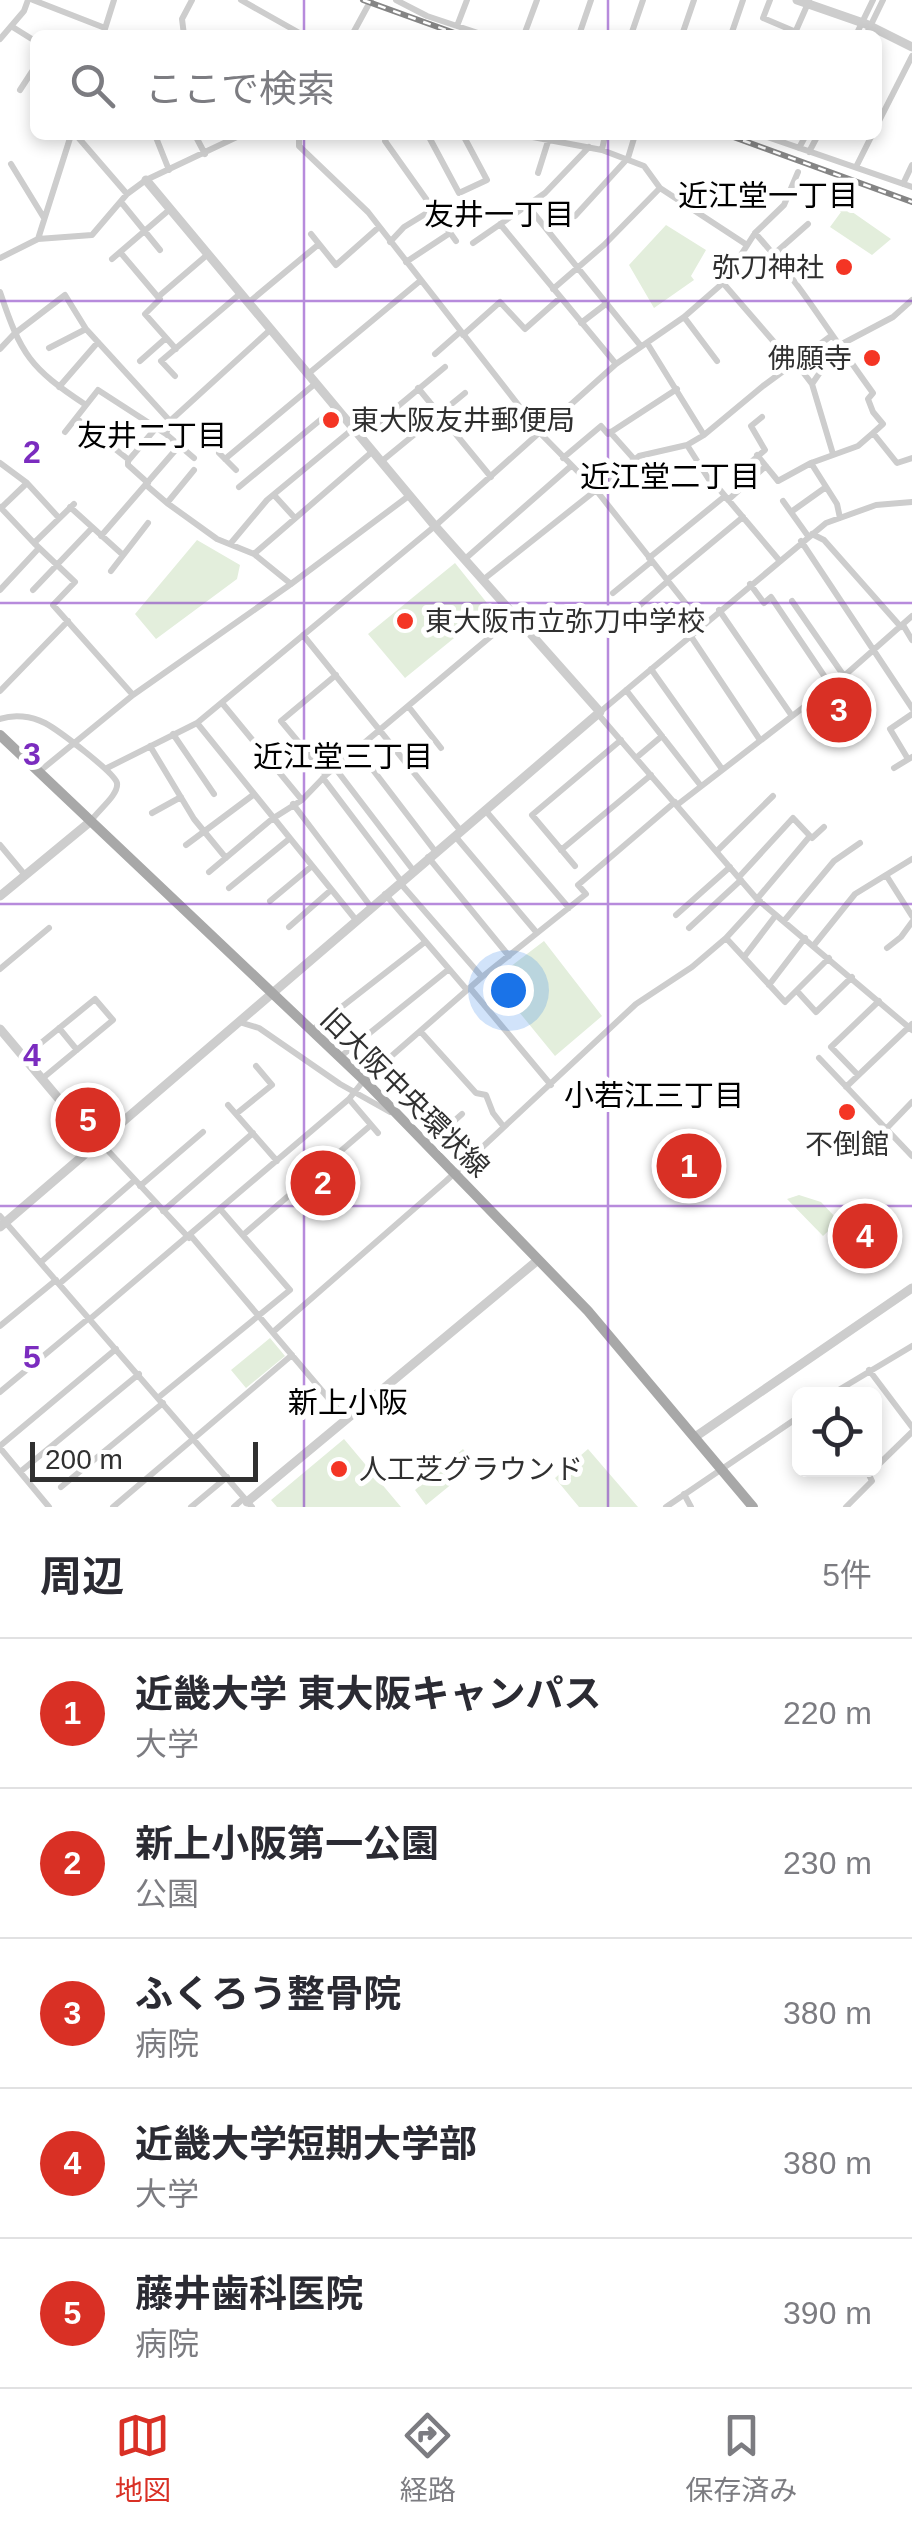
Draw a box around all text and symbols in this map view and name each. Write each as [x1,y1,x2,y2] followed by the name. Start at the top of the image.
[30,30,882,140] search box
[65,58,120,113] icon: search
[145,68,335,110] text: ここで検索
[678,179,858,212] district label: 近江堂一丁目
[424,198,574,231] district label: 友井一丁目
[712,252,824,283] place label: 弥刀神社
[833,256,855,278] marker: 弥刀神社
[768,343,852,374] place label: 佛願寺
[861,347,883,369] marker: 佛願寺
[351,405,575,436] place label: 東大阪友井郵便局
[320,409,342,431] marker: 東大阪友井郵便局
[77,419,227,452] district label: 友井二丁目
[23,434,41,470] text: 2
[580,460,760,493] district label: 近江堂二丁目
[425,606,705,637] place label: 東大阪市立弥刀中学校
[394,610,416,632] marker: 東大阪市立弥刀中学校
[806,672,872,748] pin: 3
[23,736,41,772] text: 3
[253,740,433,773] district label: 近江堂三丁目
[483,965,534,1016] your location
[315,1003,495,1183] street label: 旧大阪中央環状線
[23,1037,41,1073] text: 4
[564,1079,744,1112] district label: 小若江三丁目
[56,1082,120,1158] pin: 5
[836,1101,858,1123] marker: 不倒館
[656,1128,722,1204] pin: 1
[805,1129,889,1160] place label: 不倒館
[290,1146,356,1220] pin: 2
[832,1198,898,1274] pin: 4
[23,1339,41,1375] text: 5
[288,1386,408,1419] district label: 新上小阪
[792,1387,882,1477] map controls
[792,1387,882,1477] button: locate
[30,1437,258,1482] scale bar
[45,1444,123,1475] text: 200 m
[359,1454,583,1485] place label: 人工芝グラウンド
[328,1458,350,1480] marker: 人工芝グラウンド
[40,1553,124,1600] text: 周辺
[822,1557,872,1593] text: 5件
[135,1673,602,1715] text: 近畿大学 東大阪キャンパス
[64,1695,81,1731] text: 1
[783,1695,872,1731] text: 220 m
[135,1726,199,1762] text: 大学
[135,1823,439,1865] text: 新上小阪第一公園
[64,1845,81,1881] text: 2
[783,1845,872,1881] text: 230 m
[135,1876,199,1912] text: 公園
[135,1973,401,2015] text: ふくろう整骨院
[64,1995,81,2031] text: 3
[783,1995,872,2031] text: 380 m
[135,2026,199,2062] text: 病院
[135,2123,477,2165] text: 近畿大学短期大学部
[64,2145,81,2181] text: 4
[783,2145,872,2181] text: 380 m
[135,2176,199,2212] text: 大学
[135,2273,363,2315] text: 藤井歯科医院
[64,2295,81,2331] text: 5
[783,2295,872,2331] text: 390 m
[135,2326,199,2362] text: 病院
[115,2408,171,2508] tab: 地図
[400,2408,456,2508] tab: 経路
[685,2408,797,2508] tab: 保存済み

